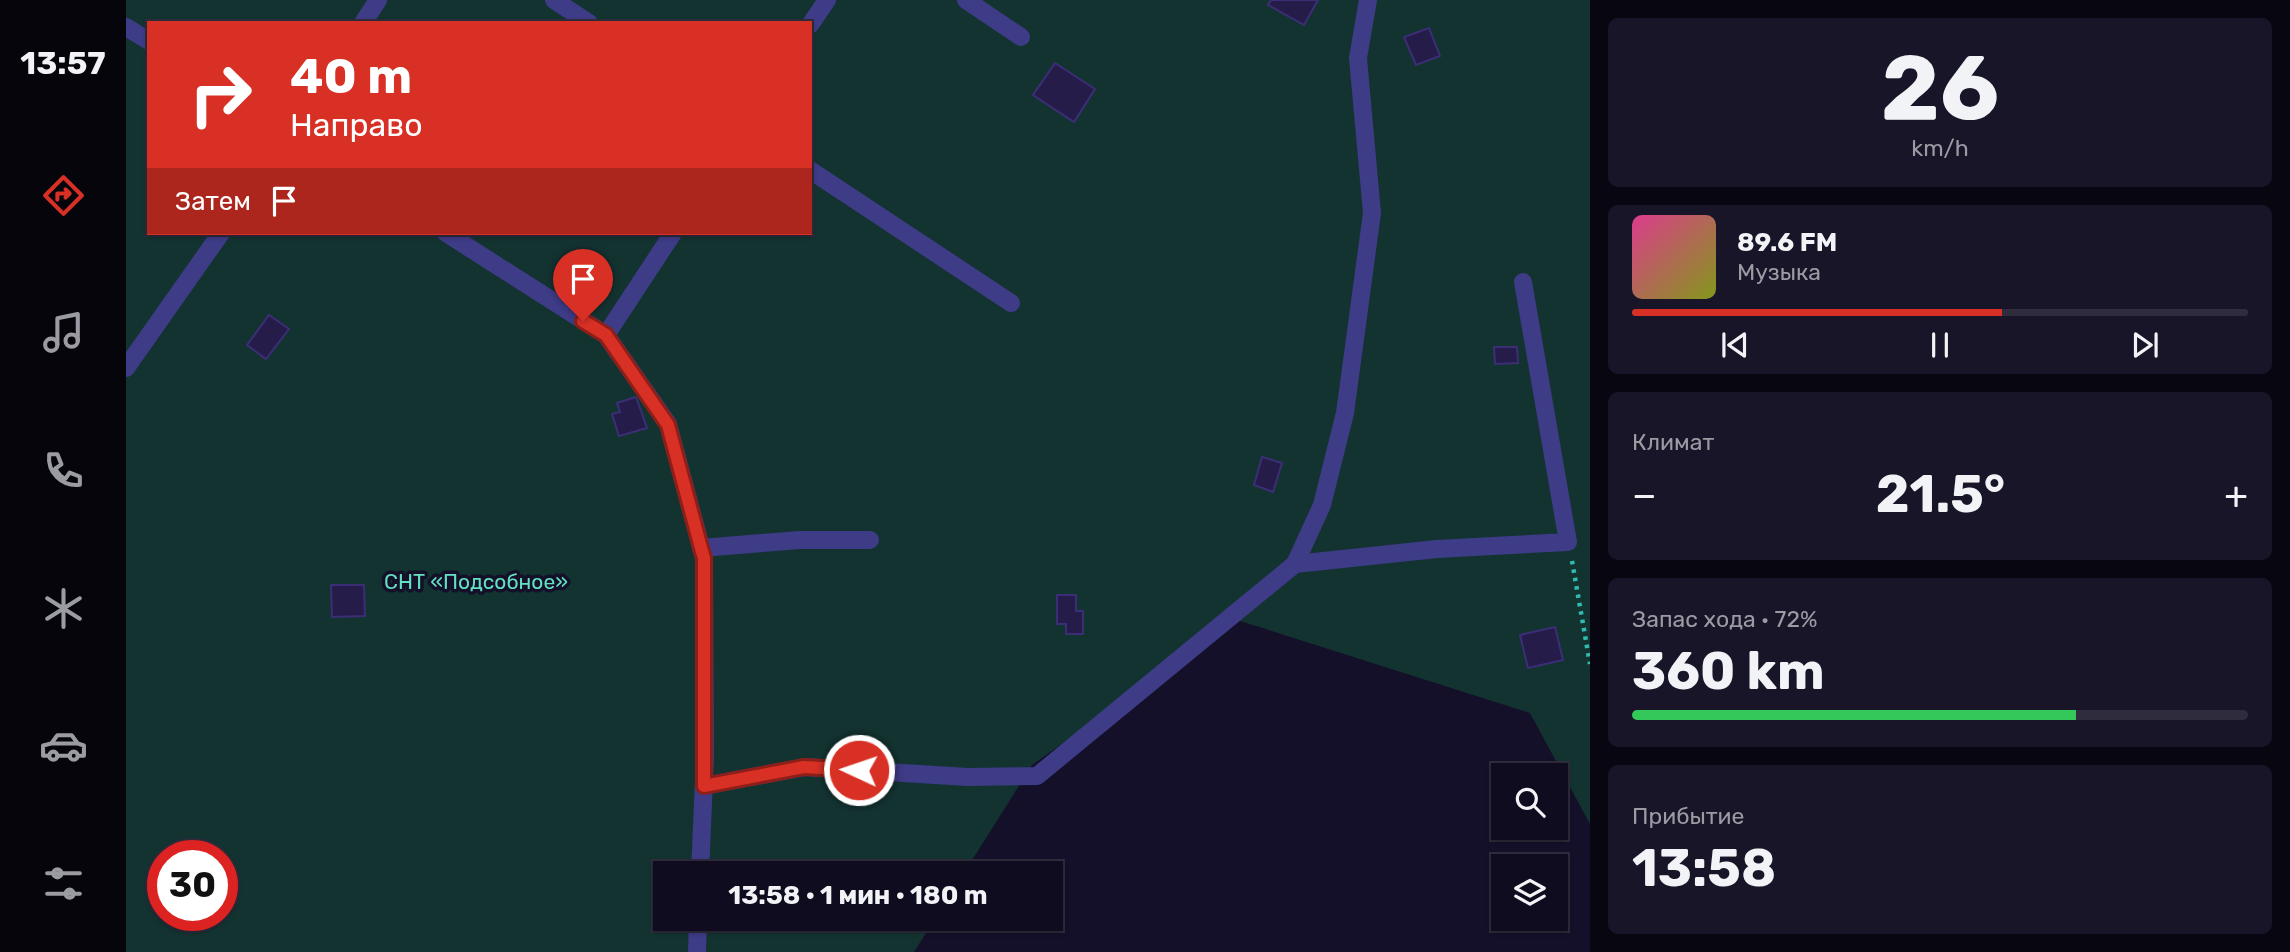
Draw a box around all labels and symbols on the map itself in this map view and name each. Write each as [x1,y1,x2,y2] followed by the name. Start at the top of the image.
[553,249,613,321] pin
[384,569,568,594] park label: СНТ «Подсобное»
[822,733,896,807] position arrow
[147,840,238,931] speed limit sign: 30

